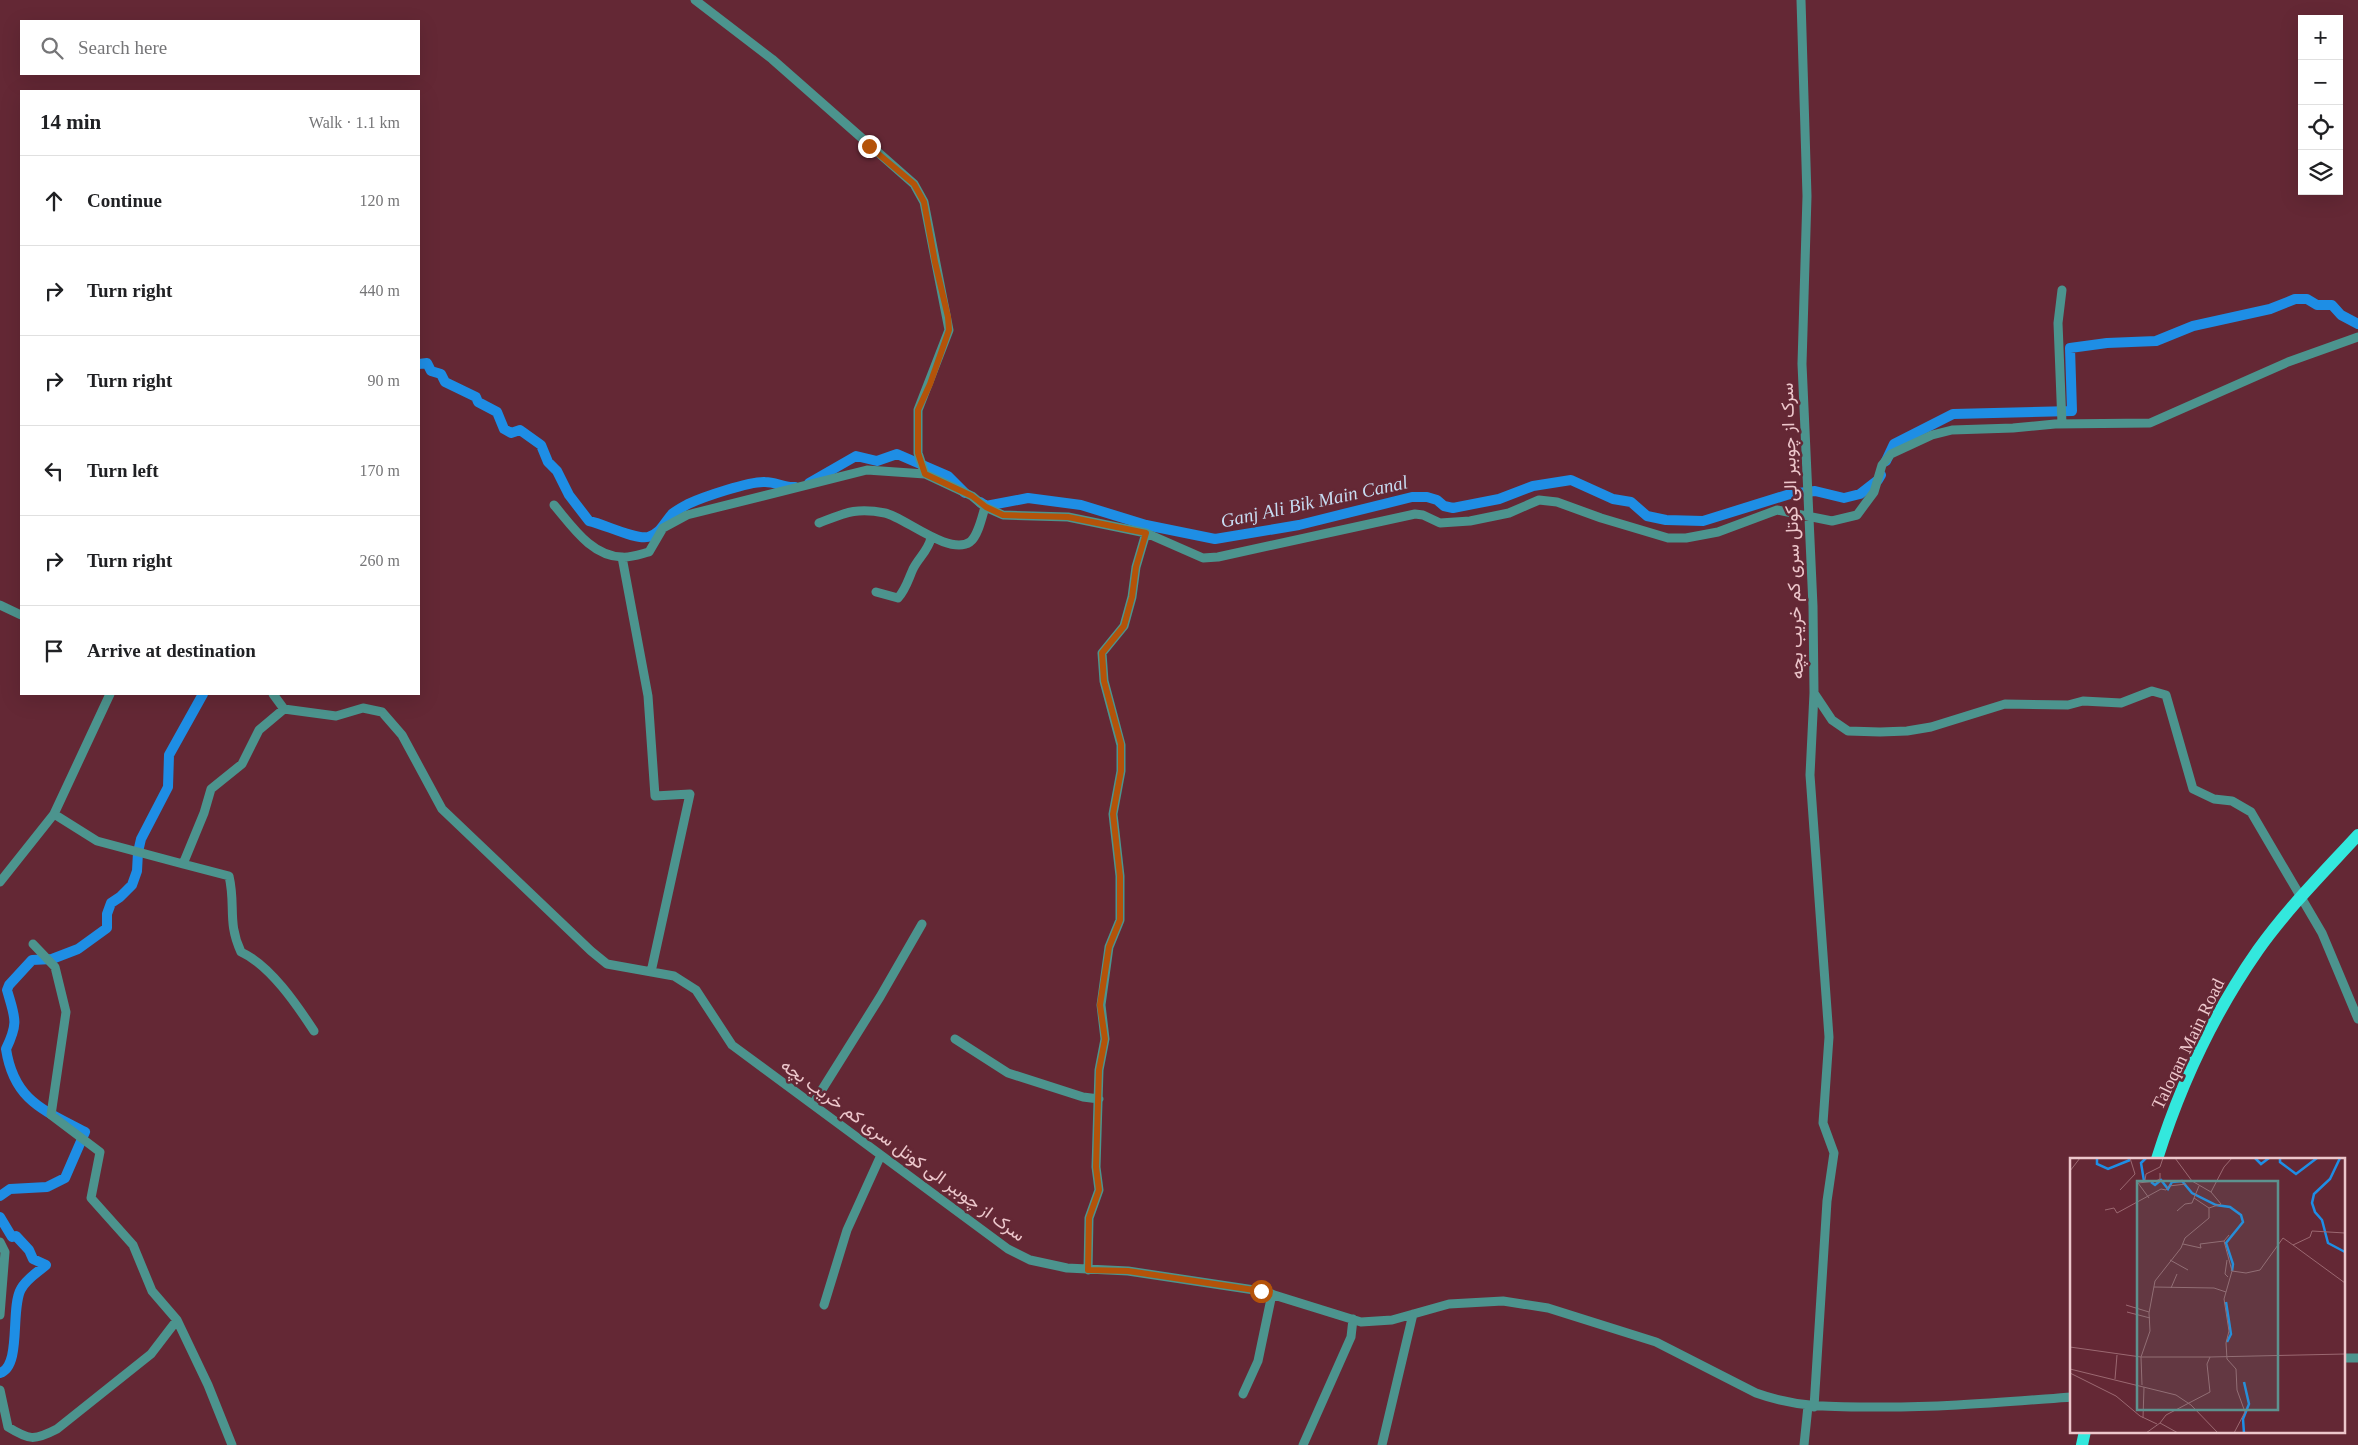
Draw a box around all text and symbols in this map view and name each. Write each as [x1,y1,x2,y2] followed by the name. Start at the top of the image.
[2298,15,2343,195] map controls
[2298,15,2343,60] button: +
[20,20,420,75] search box
[38,34,66,62] icon: search
[78,37,167,58] text: Search here
[2298,60,2343,105] button: −
[2298,105,2343,150] button: locate
[40,110,101,134] text: 14 min
[309,114,400,131] text: Walk · 1.1 km
[858,135,881,158] route end
[2298,150,2343,195] button: layers
[40,187,68,215] icon: ahead
[87,190,162,211] text: Continue
[360,192,400,209] text: 120 m
[40,277,68,305] icon: right
[87,280,172,301] text: Turn right
[360,282,400,299] text: 440 m
[40,367,68,395] icon: right
[87,370,172,391] text: Turn right
[368,372,400,389] text: 90 m
[1777,382,1809,680] street label: سرک از چوببر الی کوتل سری کم خریب بچه
[40,457,68,485] icon: left
[87,460,159,481] text: Turn left
[360,462,400,479] text: 170 m
[1219,471,1410,532] water label: Ganj Ali Bik Main Canal
[40,547,68,575] icon: right
[87,550,172,571] text: Turn right
[360,552,400,569] text: 260 m
[40,637,68,665] icon: arrive
[87,640,256,661] text: Arrive at destination
[2148,975,2228,1113] street label: Taloqan Main Road
[776,1055,1029,1247] street label: سرک از چوببر الی کوتل سری کم خریب بچه
[2070,1158,2346,1432] inset map
[1250,1280,1273,1303] route start

